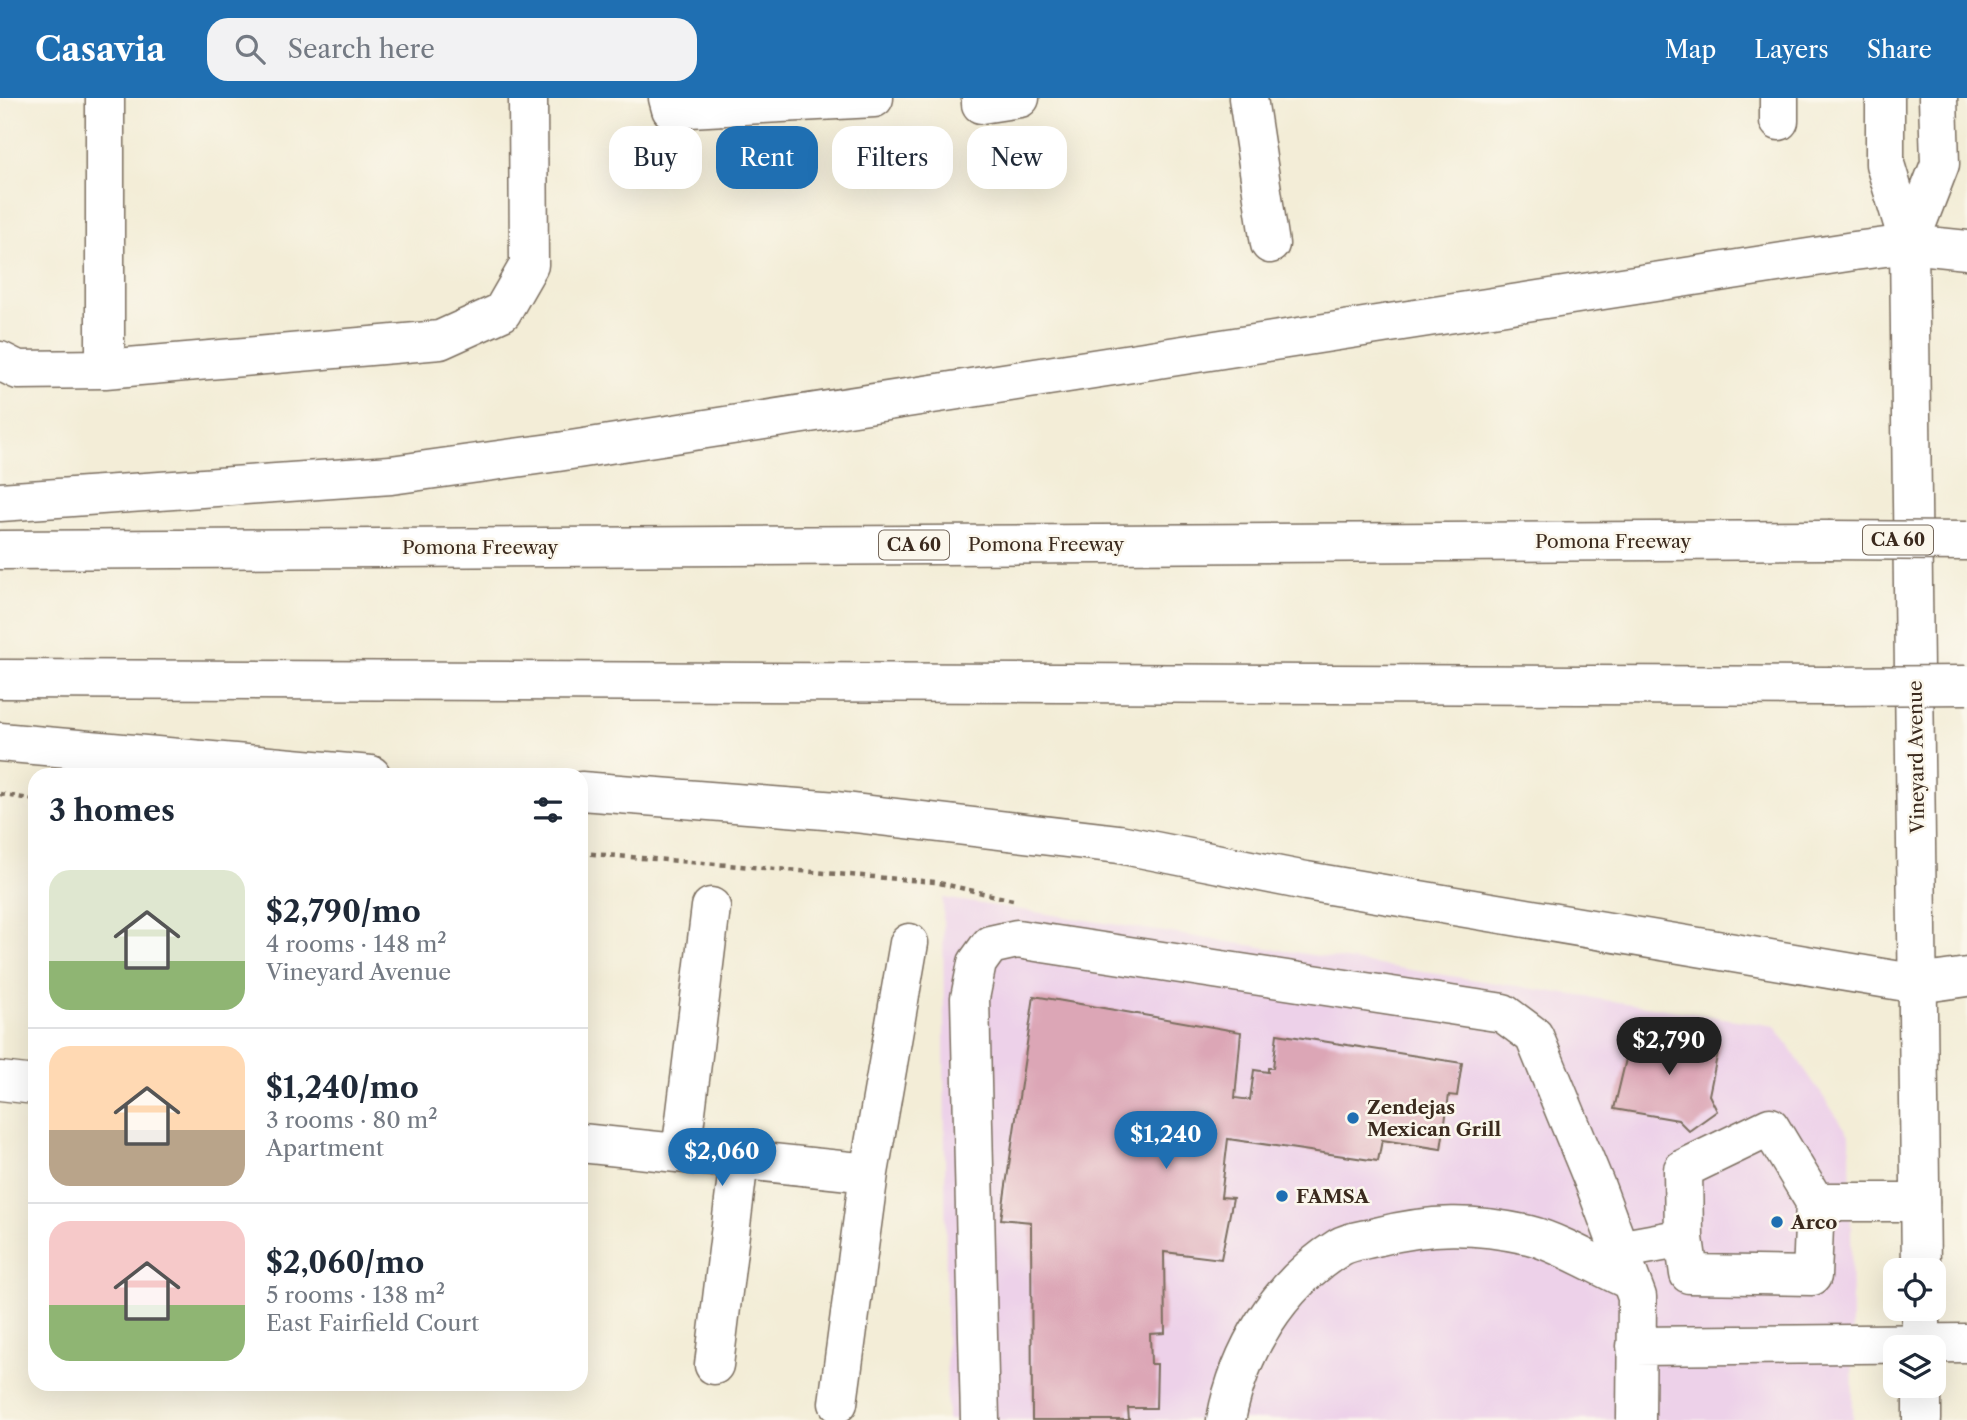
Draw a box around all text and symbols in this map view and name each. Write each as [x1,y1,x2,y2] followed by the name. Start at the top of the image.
[207,18,697,81] search box
[35,29,165,70] text: Casavia
[231,30,269,68] icon: search
[287,33,435,65] text: Search here
[1665,35,1716,64] text: Map
[1754,35,1829,64] text: Layers
[1867,35,1932,64] text: Share
[609,126,702,189] chip: Buy
[716,126,818,189] chip: Rent
[832,126,953,189] chip: Filters
[967,126,1067,189] chip: New
[1863,526,1933,555] road number: CA 60
[879,530,949,560] road number: CA 60
[1535,530,1691,553] street label: Pomona Freeway
[968,533,1124,556] street label: Pomona Freeway
[402,536,558,559] street label: Pomona Freeway
[1904,680,1929,835] street label: Vineyard Avenue
[529,791,567,829] icon: filters
[49,792,175,829] text: 3 homes
[266,893,421,930] text: $2,790/mo
[105,898,189,982] icon: home
[266,930,447,958] text: 4 rooms · 148 m²
[266,958,451,986] text: Vineyard Avenue
[1612,1018,1726,1077] pin: $2,790
[1633,1026,1705,1054] text: $2,790
[266,1069,419,1106] text: $1,240/mo
[105,1074,189,1158] icon: home
[1367,1096,1502,1141] place label: Zendejas Mexican Grill
[266,1106,438,1134] text: 3 rooms · 80 m²
[1345,1110,1361,1126] marker: Zendejas Mexican Grill
[1109,1112,1223,1171] pin: $1,240
[1130,1120,1202,1148] text: $1,240
[665,1128,779,1188] pin: $2,060
[266,1134,384,1162] text: Apartment
[684,1137,760,1165] text: $2,060
[1296,1185,1370,1208] place label: FAMSA
[1274,1188,1290,1204] marker: FAMSA
[1790,1211,1837,1234] place label: Arco
[1769,1214,1785,1230] marker: Arco
[266,1244,424,1281] text: $2,060/mo
[105,1249,189,1333] icon: home
[1883,1258,1946,1398] map controls
[1883,1258,1946,1321] button: locate
[266,1281,445,1309] text: 5 rooms · 138 m²
[266,1309,479,1337] text: East Fairfield Court
[1883,1335,1946,1398] button: layers

